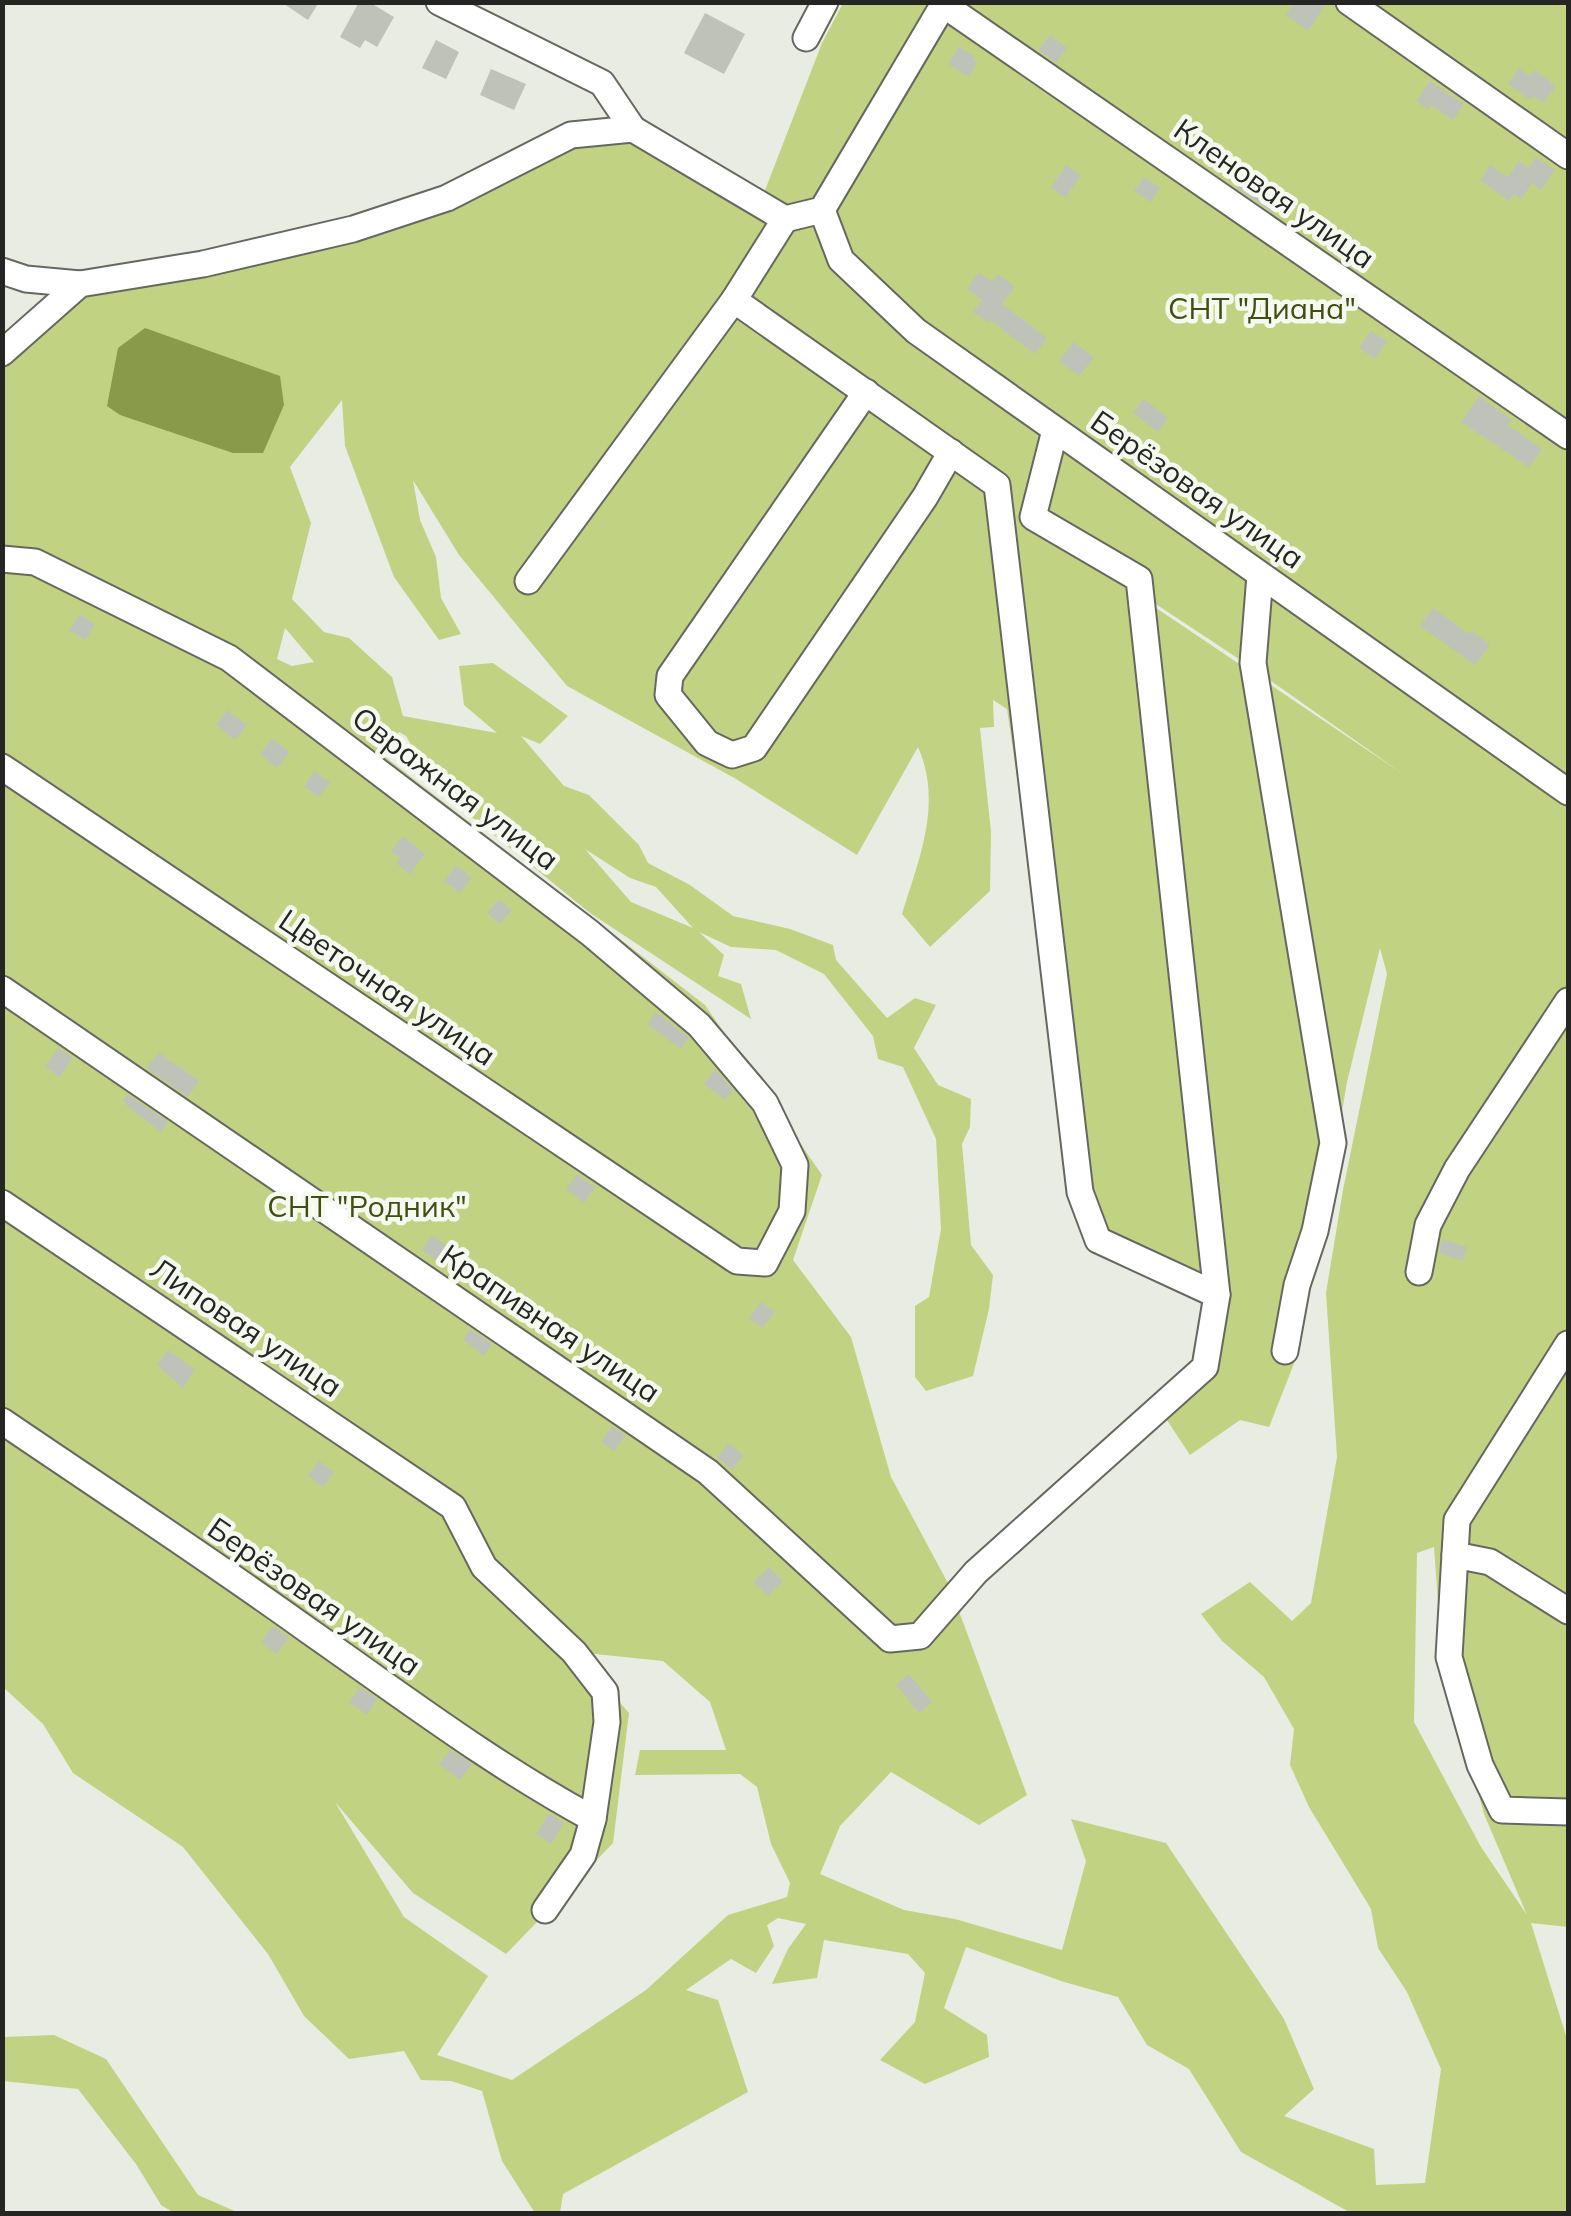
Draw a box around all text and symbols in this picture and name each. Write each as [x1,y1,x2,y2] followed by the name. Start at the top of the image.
[1167,110,1382,276] street label: Кленовая улица
[1168,289,1356,327] park label: СНТ "Диана"
[1084,402,1311,577] street label: Берёзовая улица
[345,698,566,878] street label: Овражная улица
[272,901,503,1074] street label: Цветочная улица
[267,1187,467,1225] park label: СНТ "Родник"
[434,1236,668,1411] street label: Крапивная улица
[144,1249,350,1405] street label: Липовая улица
[201,1509,428,1684] street label: Берёзовая улица

